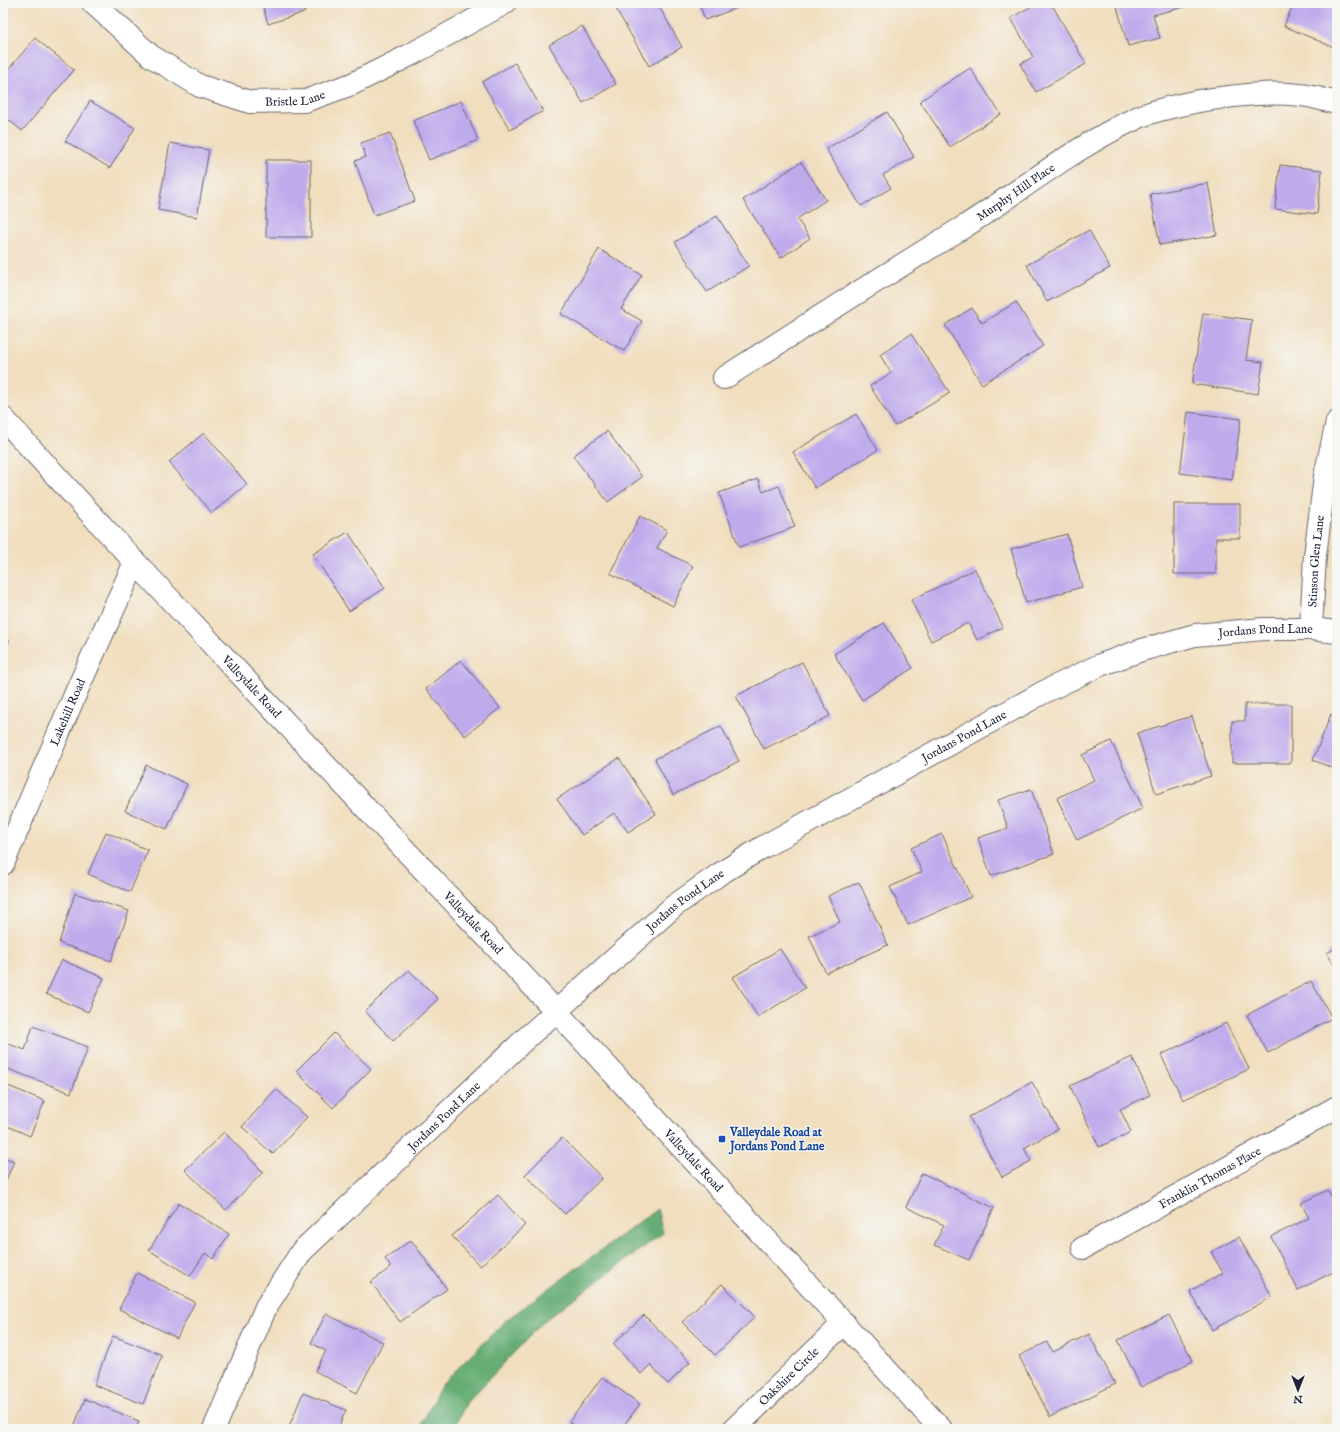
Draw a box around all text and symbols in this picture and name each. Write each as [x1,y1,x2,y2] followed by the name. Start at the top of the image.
[265,87,328,110] street label: Bristle Lane
[974,160,1059,225] street label: Murphy Hill Place
[1305,514,1328,608] street label: Stinson Glen Lane
[1216,622,1313,642] street label: Jordans Pond Lane
[218,652,285,722] street label: Valleydale Road
[47,676,89,748] street label: Lakehill Road
[918,707,1010,768] street label: Jordans Pond Lane
[642,866,728,937] street label: Jordans Pond Lane
[439,888,506,958] street label: Valleydale Road
[403,1078,484,1157] street label: Jordans Pond Lane
[660,1125,726,1196] street label: Valleydale Road
[728,1125,825,1155] place label: Valleydale Road at Jordans Pond Lane
[717,1134,727,1144] marker: Valleydale Road at Jordans Pond Lane
[1156,1143,1264,1212] street label: Franklin Thomas Place
[756,1344,823,1409] street label: Oakshire Circle
[1278,1370,1318,1410] north arrow
[1293,1392,1304,1406] text: N

